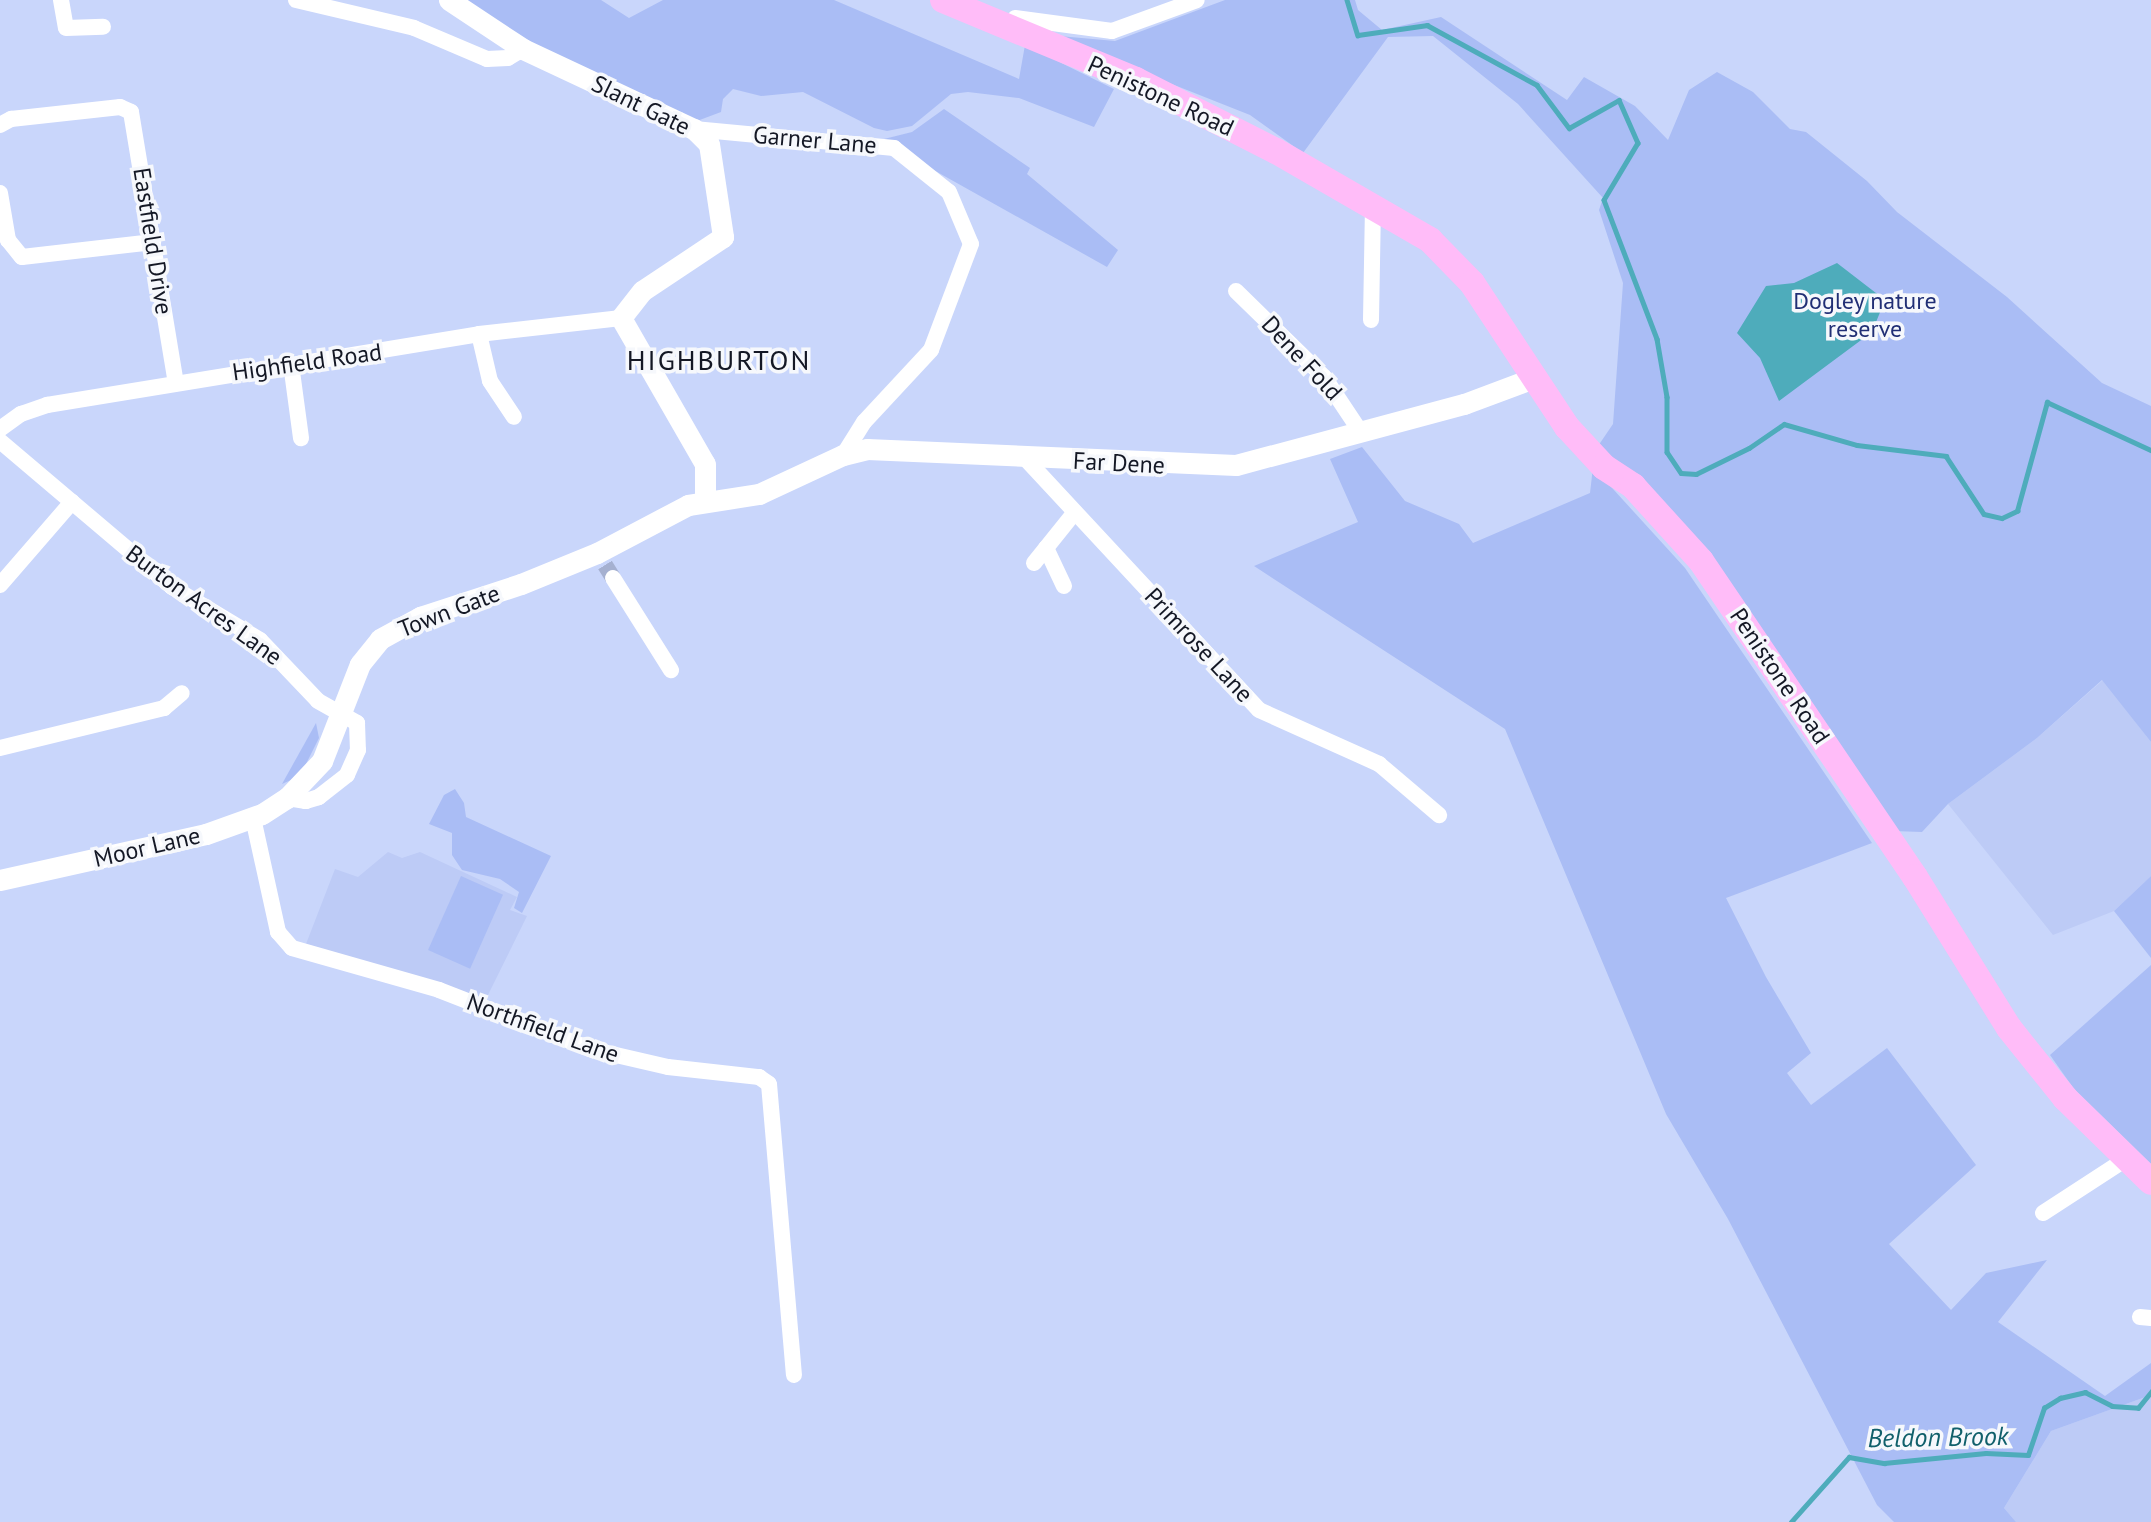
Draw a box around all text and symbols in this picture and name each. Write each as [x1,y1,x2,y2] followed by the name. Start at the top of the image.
[1083,50,1239,142] street label: Penistone Road
[587,69,695,141] street label: Slant Gate
[752,120,878,160] street label: Garner Lane
[127,166,179,316] street label: Eastfield Drive
[1793,287,1937,343] park label: Dogley nature reserve
[1256,310,1348,406] street label: Dene Fold
[230,337,384,387] street label: Highfield Road
[628,343,810,377] district label: HIGHBURTON
[1072,446,1166,480] street label: Far Dene
[120,538,288,672] street label: Burton Acres Lane
[394,578,504,644] street label: Town Gate
[1139,582,1259,708] street label: Primrose Lane
[1724,603,1836,749] street label: Penistone Road
[91,821,203,873] street label: Moor Lane
[463,987,623,1069] street label: Northfield Lane
[1867,1420,2009,1454] water label: Beldon Brook

